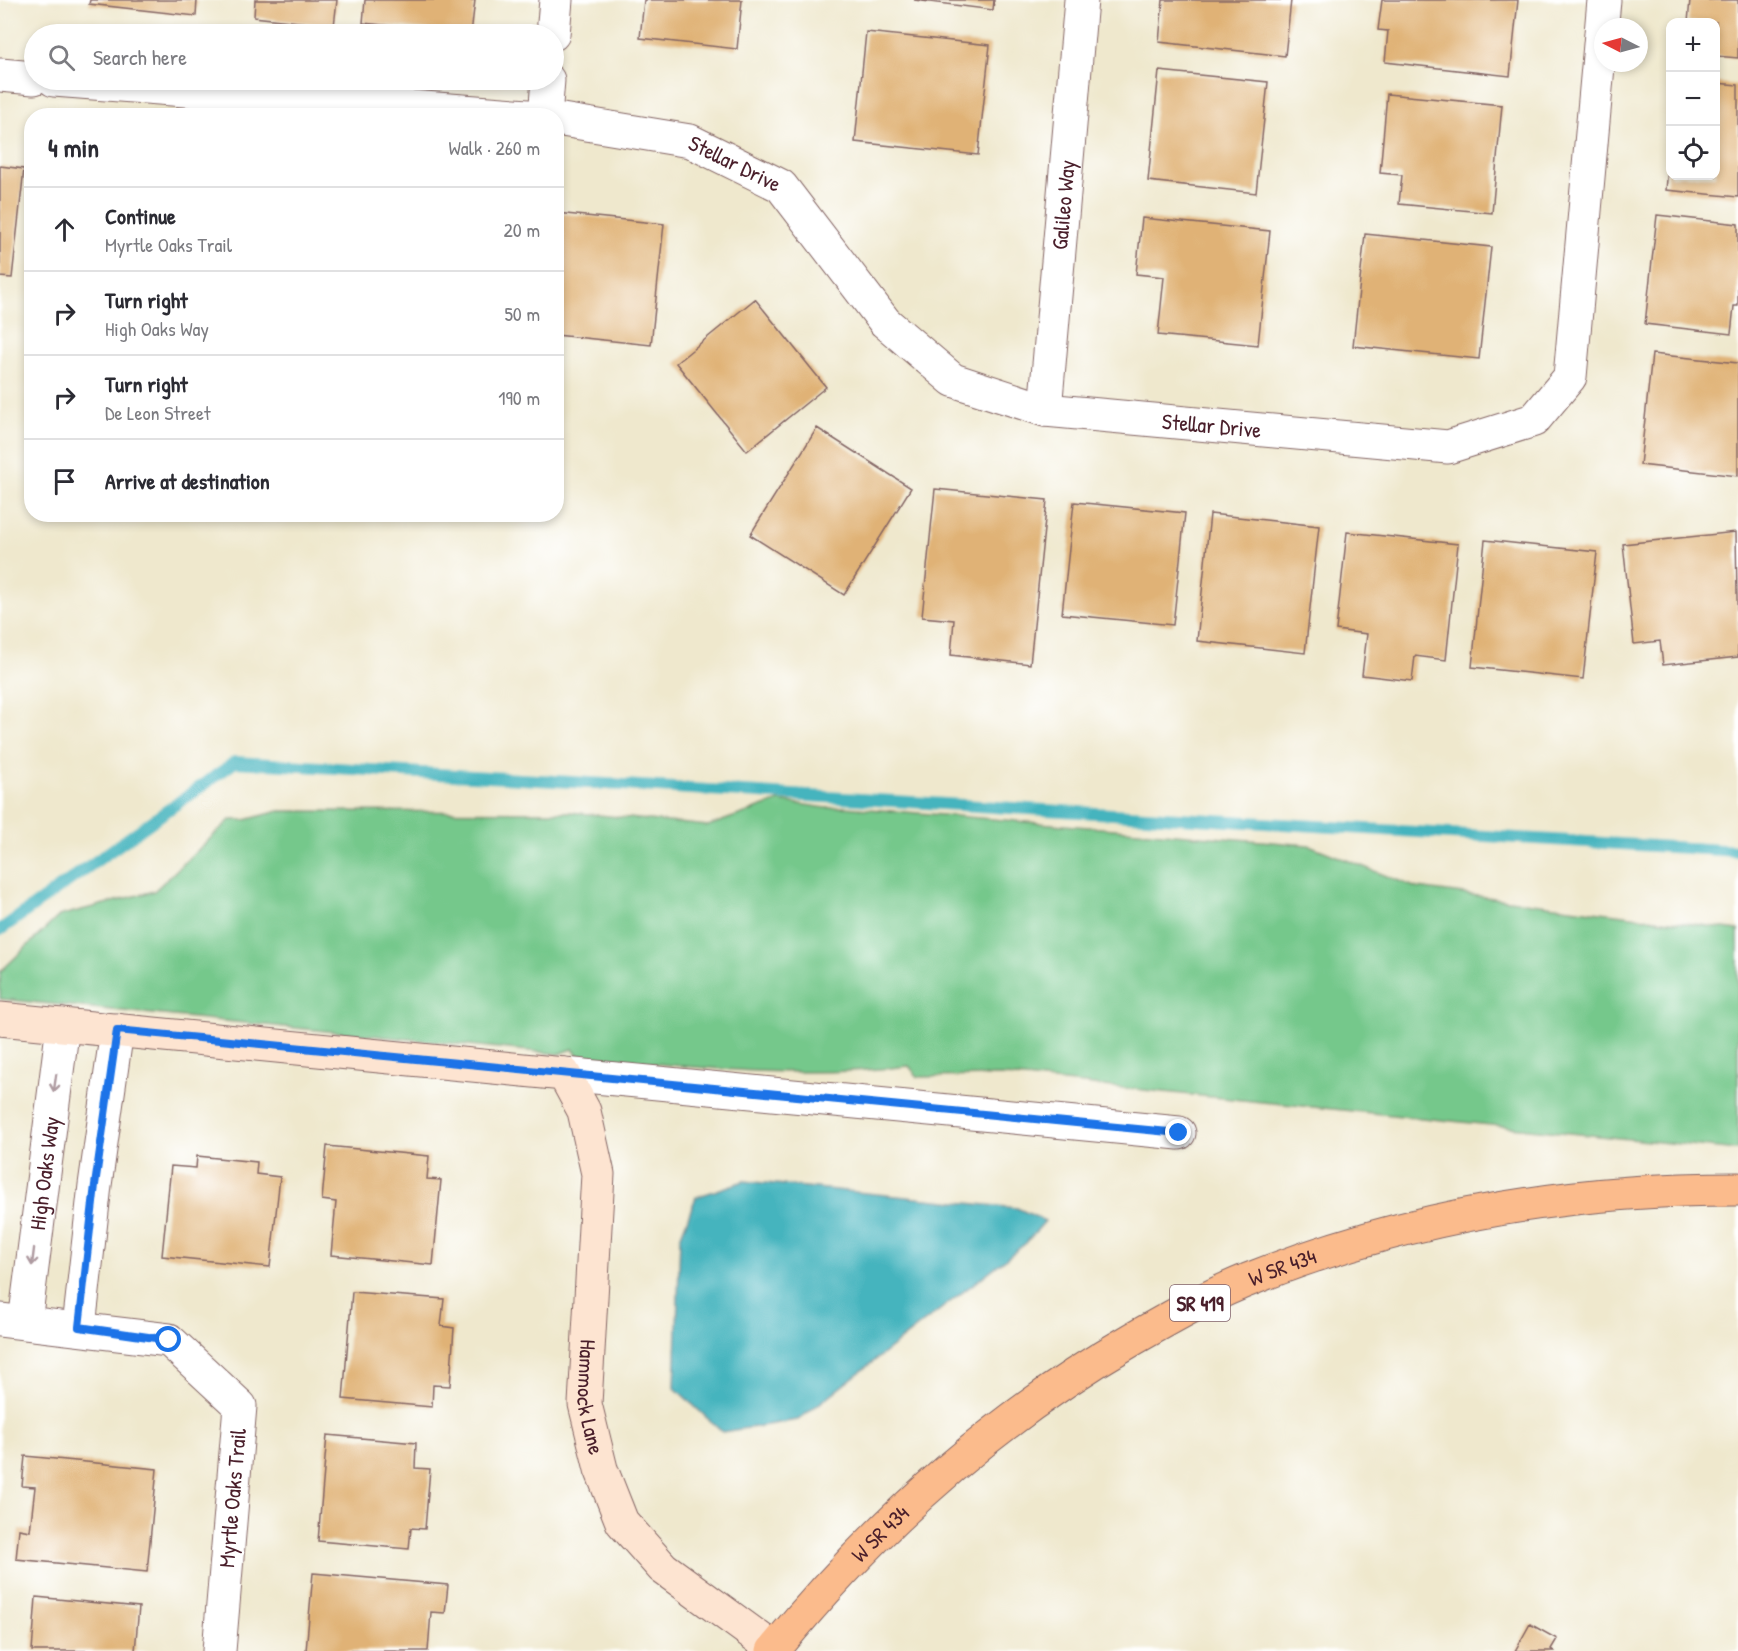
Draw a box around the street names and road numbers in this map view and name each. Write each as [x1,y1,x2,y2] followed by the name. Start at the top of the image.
[684,128,786,199] street label: Stellar Drive
[1044,159,1082,251] street label: Galileo Way
[1161,406,1263,445] street label: Stellar Drive
[22,1115,66,1232] street label: High Oaks Way
[1244,1241,1320,1293] street label: W SR 434
[1170,1285,1230,1321] road number: SR 419
[570,1339,612,1458] street label: Hammock Lane
[211,1427,253,1569] street label: Myrtle Oaks Trail
[844,1498,915,1569] street label: W SR 434

